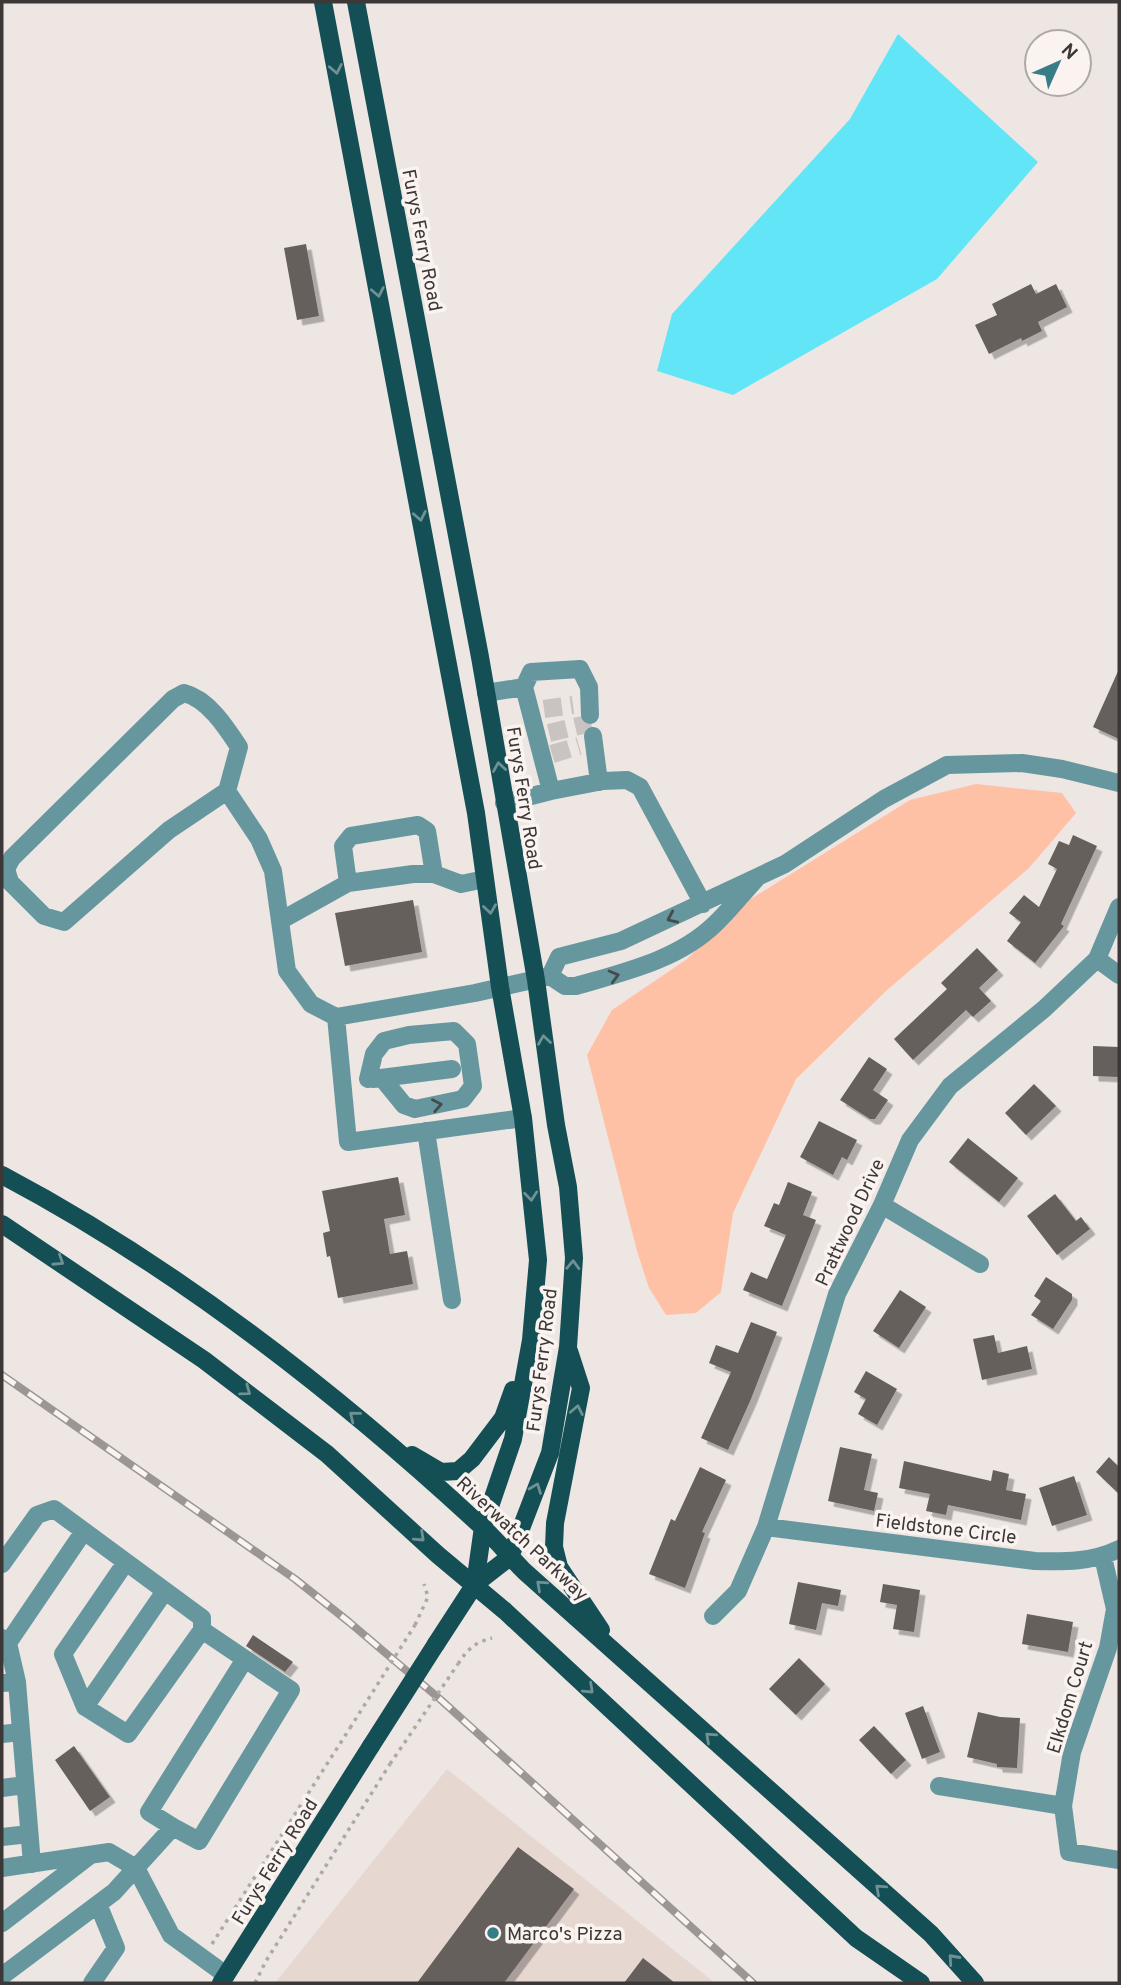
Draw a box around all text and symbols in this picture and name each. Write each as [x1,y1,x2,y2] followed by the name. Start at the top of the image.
[1023,28,1093,98] north arrow
[1055,39,1082,66] text: N
[328,63,343,75] one-way arrow
[395,167,447,314] street label: Furys Ferry Road
[370,286,385,298] one-way arrow
[412,510,427,522] one-way arrow
[500,725,546,871] street label: Furys Ferry Road
[492,761,507,773] one-way arrow
[482,903,497,915] one-way arrow
[667,910,679,924] one-way arrow
[608,969,620,984] one-way arrow
[537,1034,552,1046] one-way arrow
[431,1098,443,1113] one-way arrow
[811,1155,891,1290] street label: Prattwood Drive
[524,1191,539,1202] one-way arrow
[51,1253,64,1266] one-way arrow
[565,1259,580,1270] one-way arrow
[522,1287,564,1433] street label: Furys Ferry Road
[238,1382,251,1395] one-way arrow
[568,1404,583,1416] one-way arrow
[350,1412,362,1425] one-way arrow
[451,1472,593,1607] street label: Riverwatch Parkway
[528,1483,542,1495] one-way arrow
[874,1509,1018,1551] street label: Fieldstone Circle
[412,1529,425,1542] one-way arrow
[536,1581,549,1594] one-way arrow
[1042,1638,1099,1757] street label: Elkdom Court
[581,1681,594,1693] one-way arrow
[705,1733,718,1746] one-way arrow
[227,1794,324,1930] street label: Furys Ferry Road
[875,1885,888,1897] one-way arrow
[507,1923,623,1947] place label: Marco's Pizza
[485,1925,501,1941] marker: Marco's Pizza
[949,1954,961,1967] one-way arrow

